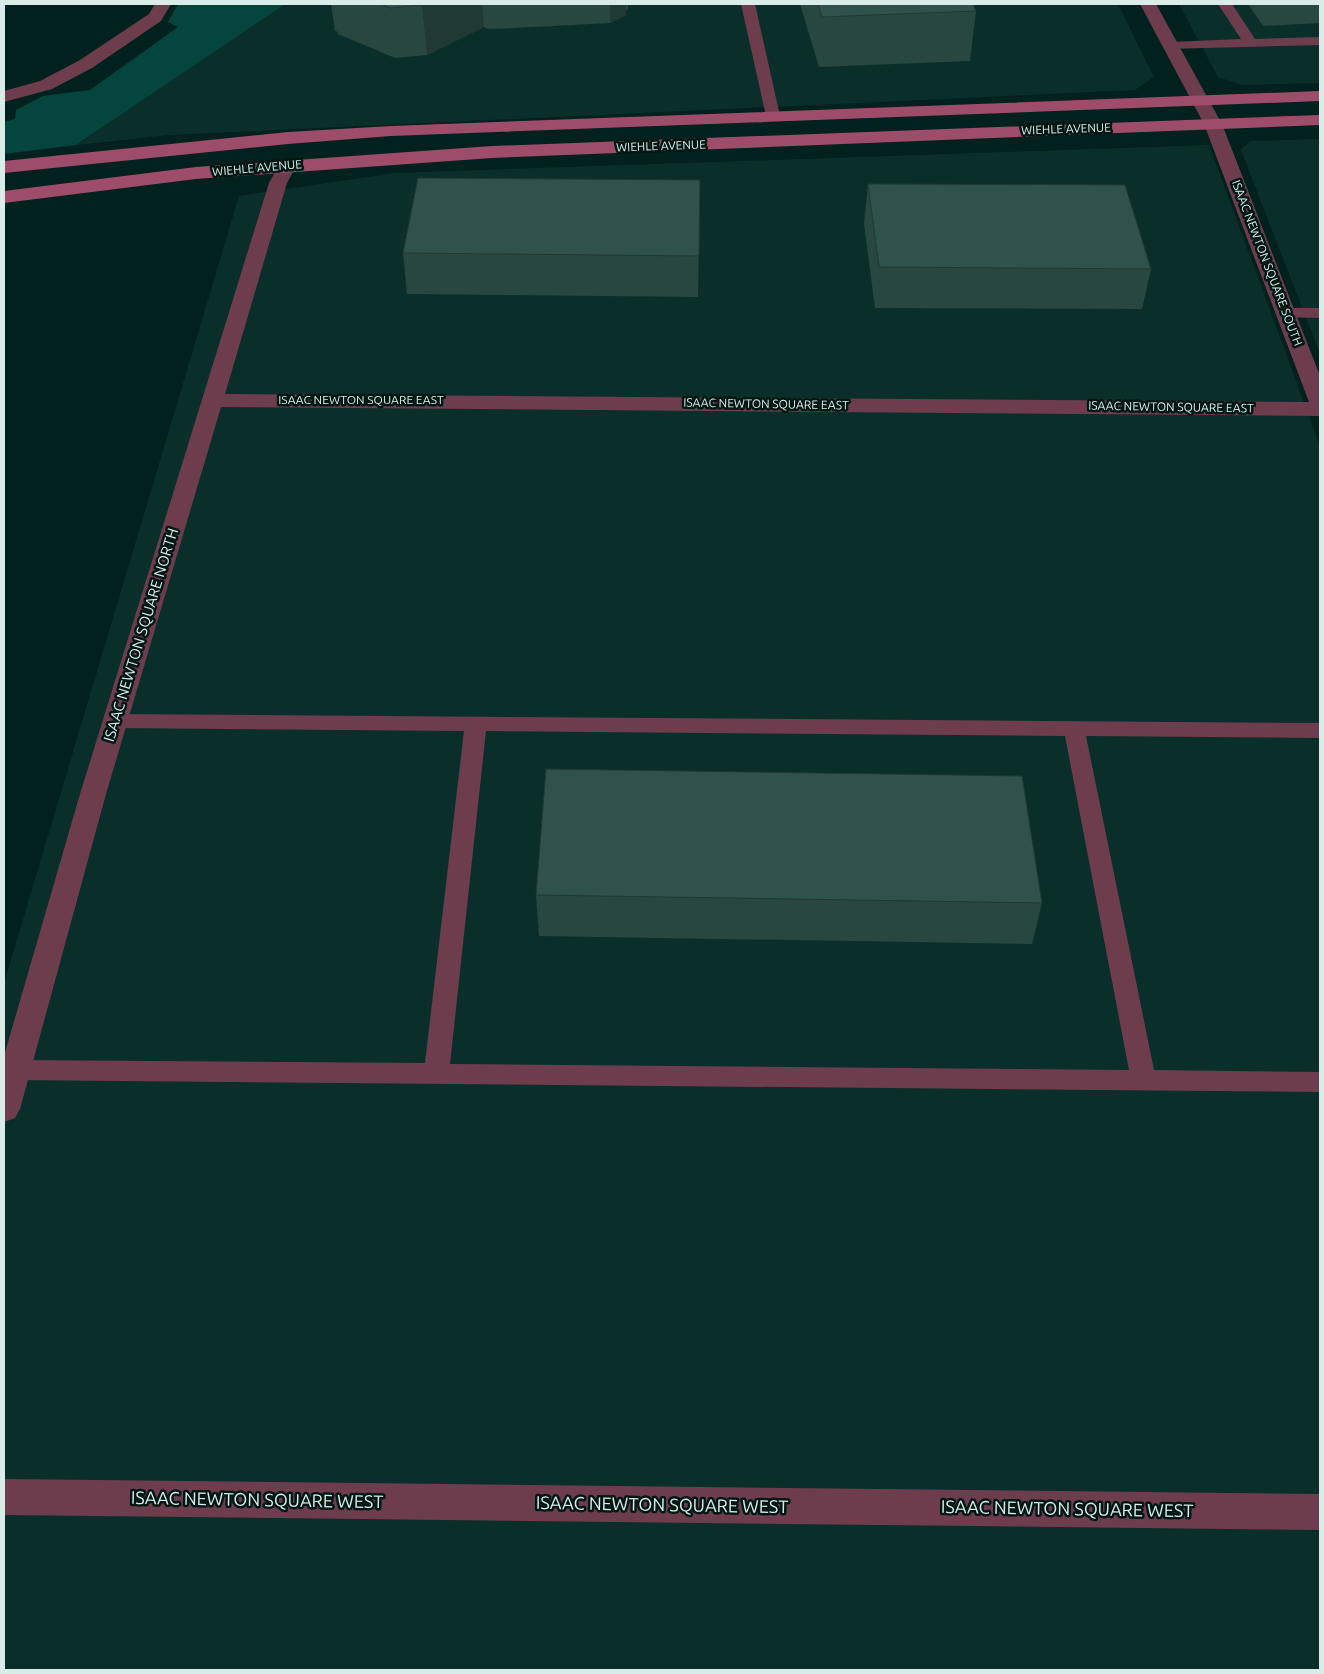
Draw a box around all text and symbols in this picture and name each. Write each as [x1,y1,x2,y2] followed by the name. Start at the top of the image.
[1021,120,1111,137] street label: WIEHLE AVENUE
[616,137,706,154] street label: WIEHLE AVENUE
[212,157,303,178] street label: WIEHLE AVENUE
[1230,178,1305,348] street label: ISAAC NEWTON SQUARE SOUTH
[278,393,444,406] street label: ISAAC NEWTON SQUARE EAST
[683,396,849,411] street label: ISAAC NEWTON SQUARE EAST
[1088,399,1254,414] street label: ISAAC NEWTON SQUARE EAST
[100,526,181,744] street label: ISAAC NEWTON SQUARE NORTH
[131,1487,383,1512] street label: ISAAC NEWTON SQUARE WEST
[536,1492,788,1517] street label: ISAAC NEWTON SQUARE WEST
[941,1496,1193,1521] street label: ISAAC NEWTON SQUARE WEST

